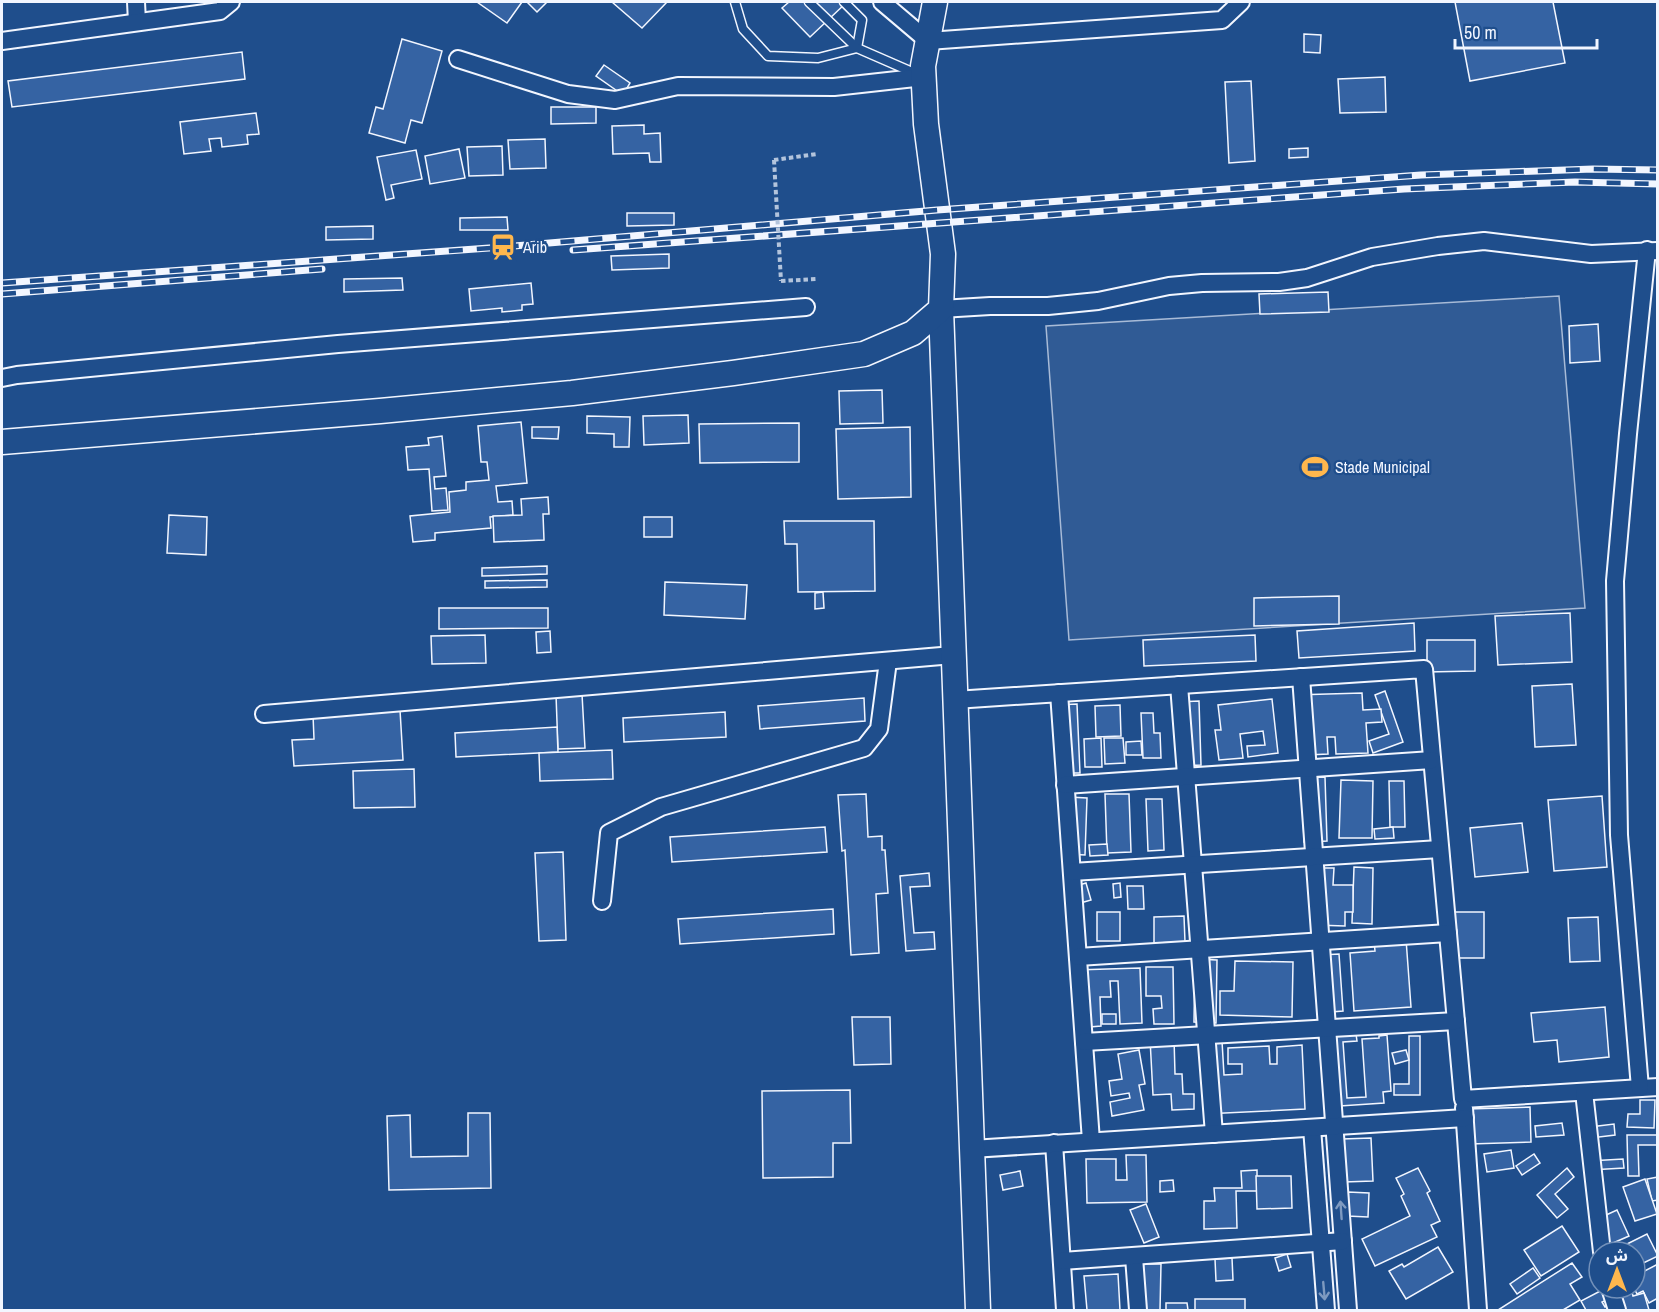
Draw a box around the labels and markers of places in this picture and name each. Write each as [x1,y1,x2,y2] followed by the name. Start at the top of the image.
[488,232,518,262] station icon: Arib
[522,236,547,258] place label: Arib
[1300,452,1330,482] sports icon: Stade Municipal
[1335,456,1430,478] place label: Stade Municipal

